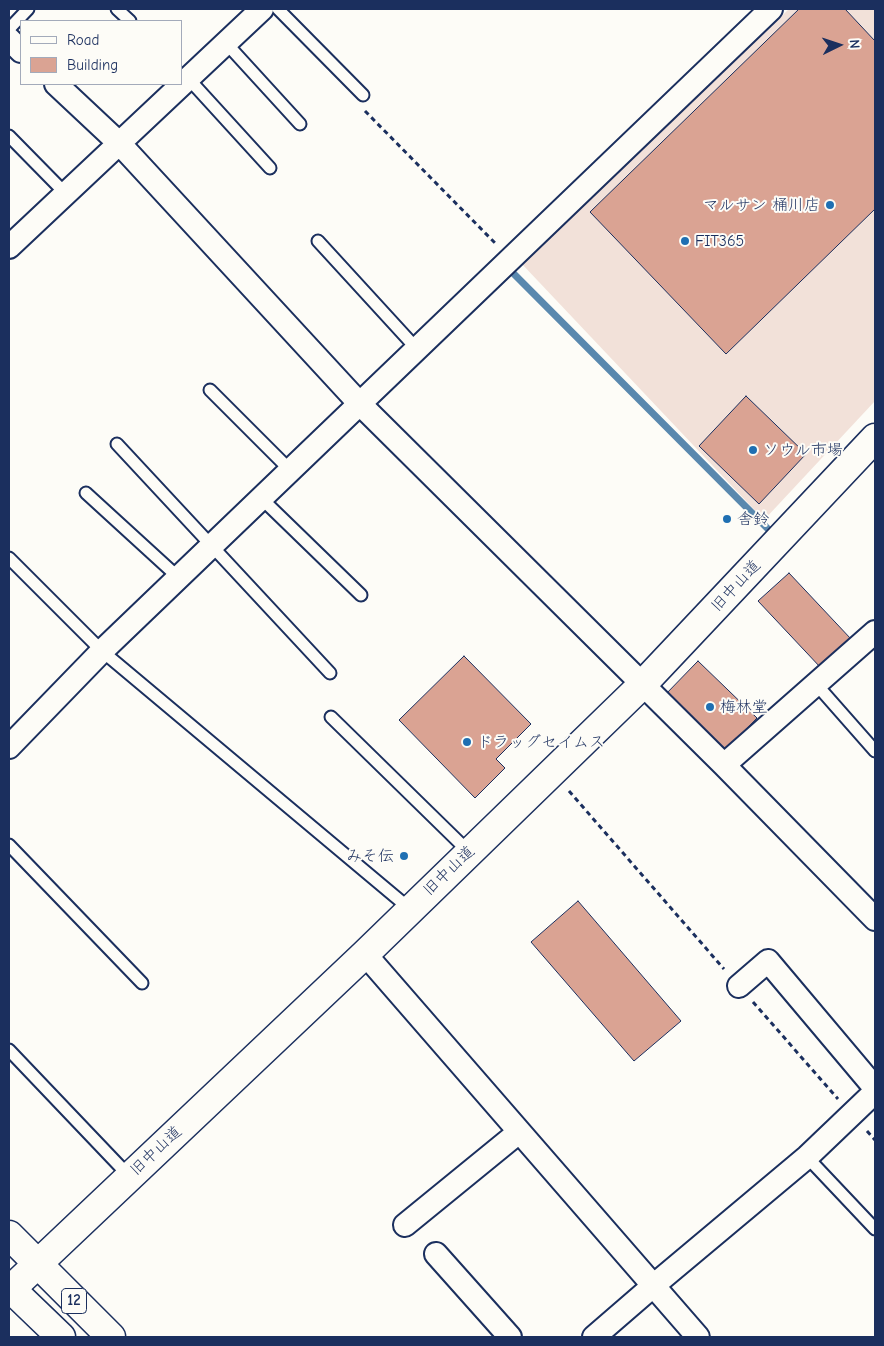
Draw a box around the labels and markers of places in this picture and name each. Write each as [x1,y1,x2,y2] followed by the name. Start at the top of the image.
[703,195,820,215] place label: マルサン 桶川店
[824,199,836,211] marker: マルサン 桶川店
[695,231,744,251] place label: FIT365
[679,235,691,247] marker: FIT365
[763,440,843,460] place label: ソウル市場
[747,444,759,456] marker: ソウル市場
[737,509,769,529] place label: 舎鈴
[721,513,733,525] marker: 舎鈴
[720,697,768,717] place label: 梅林堂
[704,701,716,713] marker: 梅林堂
[477,732,605,752] place label: ドラッグセイムス
[461,736,473,748] marker: ドラッグセイムス
[346,846,394,866] place label: みそ伝
[398,850,410,862] marker: みそ伝

